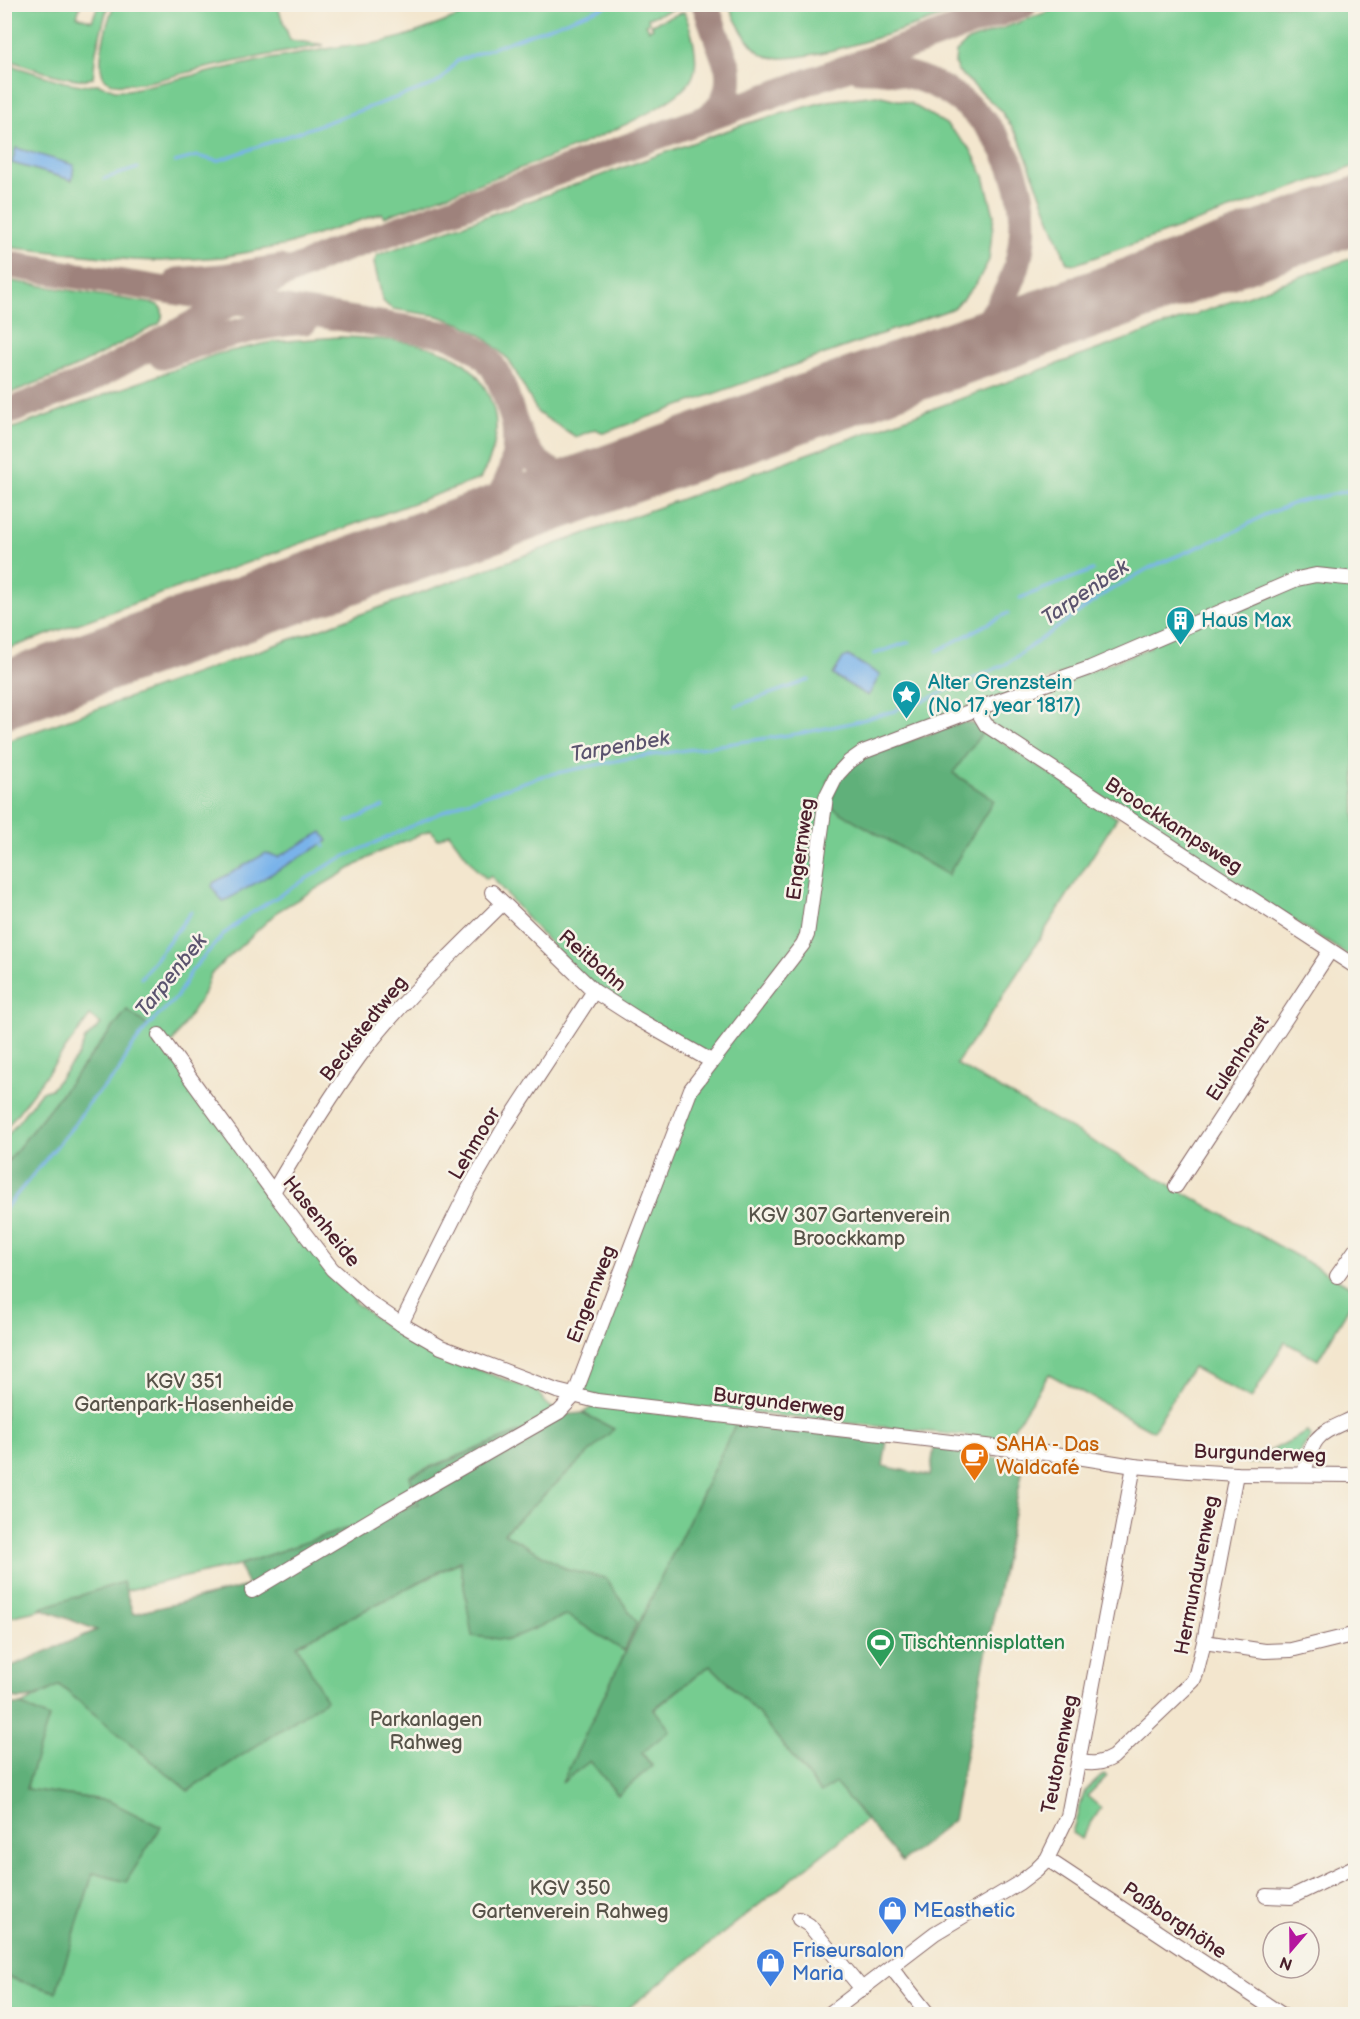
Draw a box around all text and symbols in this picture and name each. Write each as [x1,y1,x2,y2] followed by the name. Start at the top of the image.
[1037,554,1134,631] water label: Tarpenbek
[1164,604,1196,646] building icon: Haus Max
[1201,609,1292,633] place label: Haus Max
[928,671,1081,718] place label: Alter Grenzstein (No 17, year 1817)
[891,678,923,720] place icon: Alter Grenzstein (No 17, year 1817)
[569,725,672,767] water label: Tarpenbek
[1100,772,1247,879] street label: Broockkampsweg
[782,797,820,902] street label: Engernweg
[554,925,631,997] street label: Reitbahn
[130,928,213,1022] water label: Tarpenbek
[315,971,413,1086] street label: Beckstedtweg
[1201,1011,1274,1106] street label: Eulenhorst
[444,1102,506,1184] street label: Lehmoor
[277,1171,365,1272] street label: Hasenheide
[748,1204,950,1251] park label: KGV 307 Gartenverein Broockkamp
[562,1242,622,1347] street label: Engernweg
[74,1370,294,1417] park label: KGV 351 Gartenpark-Hasenheide
[711,1383,846,1423] street label: Burgunderweg
[996,1433,1099,1480] place label: SAHA - Das Waldcafé
[959,1440,991,1482] cafe icon: SAHA - Das Waldcafé
[1193,1440,1327,1468] street label: Burgunderweg
[1170,1494,1224,1657] street label: Hermundurenweg
[864,1626,896,1668] sports icon: Tischtennisplatten
[901,1631,1065,1655] place label: Tischtennisplatten
[1037,1693,1083,1816] street label: Teutonenweg
[370,1708,482,1755] park label: Parkanlagen Rahweg
[472,1877,668,1924] park label: KGV 350 Gartenverein Rahweg
[1118,1877,1231,1965] street label: Paßborghöhe
[876,1894,908,1936] shop icon: MEasthetic
[913,1899,1015,1923] place label: MEasthetic
[1261,1920,1321,1980] north arrow
[792,1939,904,1986] place label: Friseursalon Maria
[755,1946,787,1988] shop icon: Friseursalon Maria
[1277,1952,1295,1974] text: N

